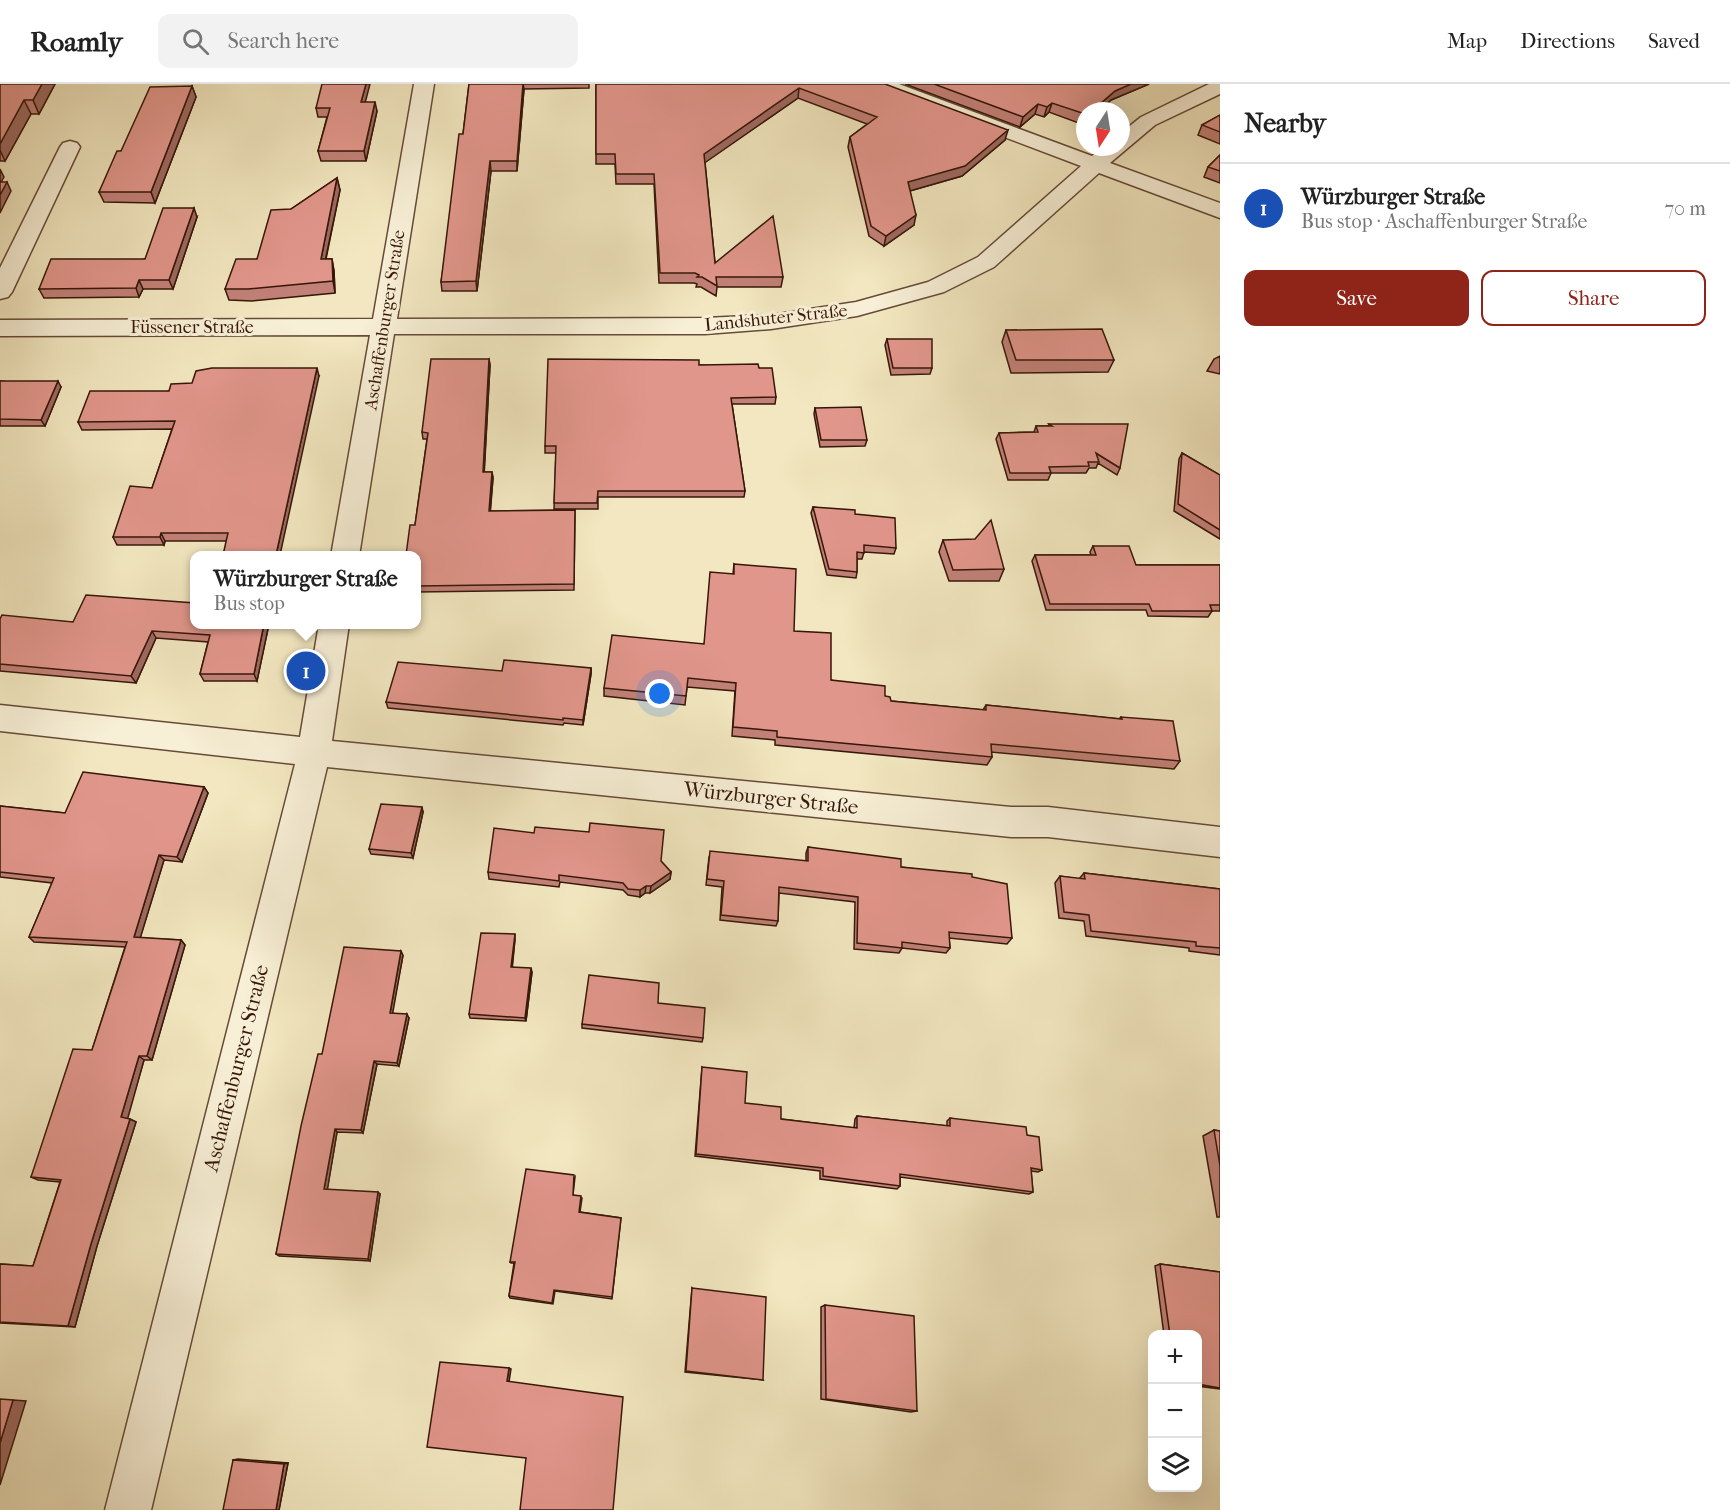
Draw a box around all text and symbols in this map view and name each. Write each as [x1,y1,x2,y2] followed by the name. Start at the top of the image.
[158,14,578,68] search box
[30,25,122,58] text: Roamly
[179,25,212,58] icon: search
[227,28,339,54] text: Search here
[1447,29,1487,53] text: Map
[1520,29,1615,53] text: Directions
[1648,29,1700,53] text: Saved
[1076,102,1130,156] north arrow
[1244,108,1326,139] text: Nearby
[1301,184,1485,210] text: Würzburger Straße
[1260,197,1267,220] text: 1
[1664,197,1706,220] text: 70 m
[1301,210,1587,233] text: Bus stop · Aschaffenburger Straße
[360,228,410,413] street label: Aschaffenburger Straße
[1244,270,1469,326] button: Save
[1481,270,1706,326] button: Share
[704,300,848,336] street label: Landshuter Straße
[130,317,254,338] street label: Füssener Straße
[190,551,421,629] popup
[213,566,398,592] text: Würzburger Straße
[213,592,285,615] text: Bus stop
[286,648,326,694] pin: 1
[645,679,674,708] your location
[681,777,860,819] street label: Würzburger Straße
[198,962,273,1175] street label: Aschaffenburger Straße
[1148,1330,1202,1492] map controls
[1148,1330,1202,1384] button: +
[1148,1384,1202,1438] button: −
[1148,1438,1202,1492] button: layers

